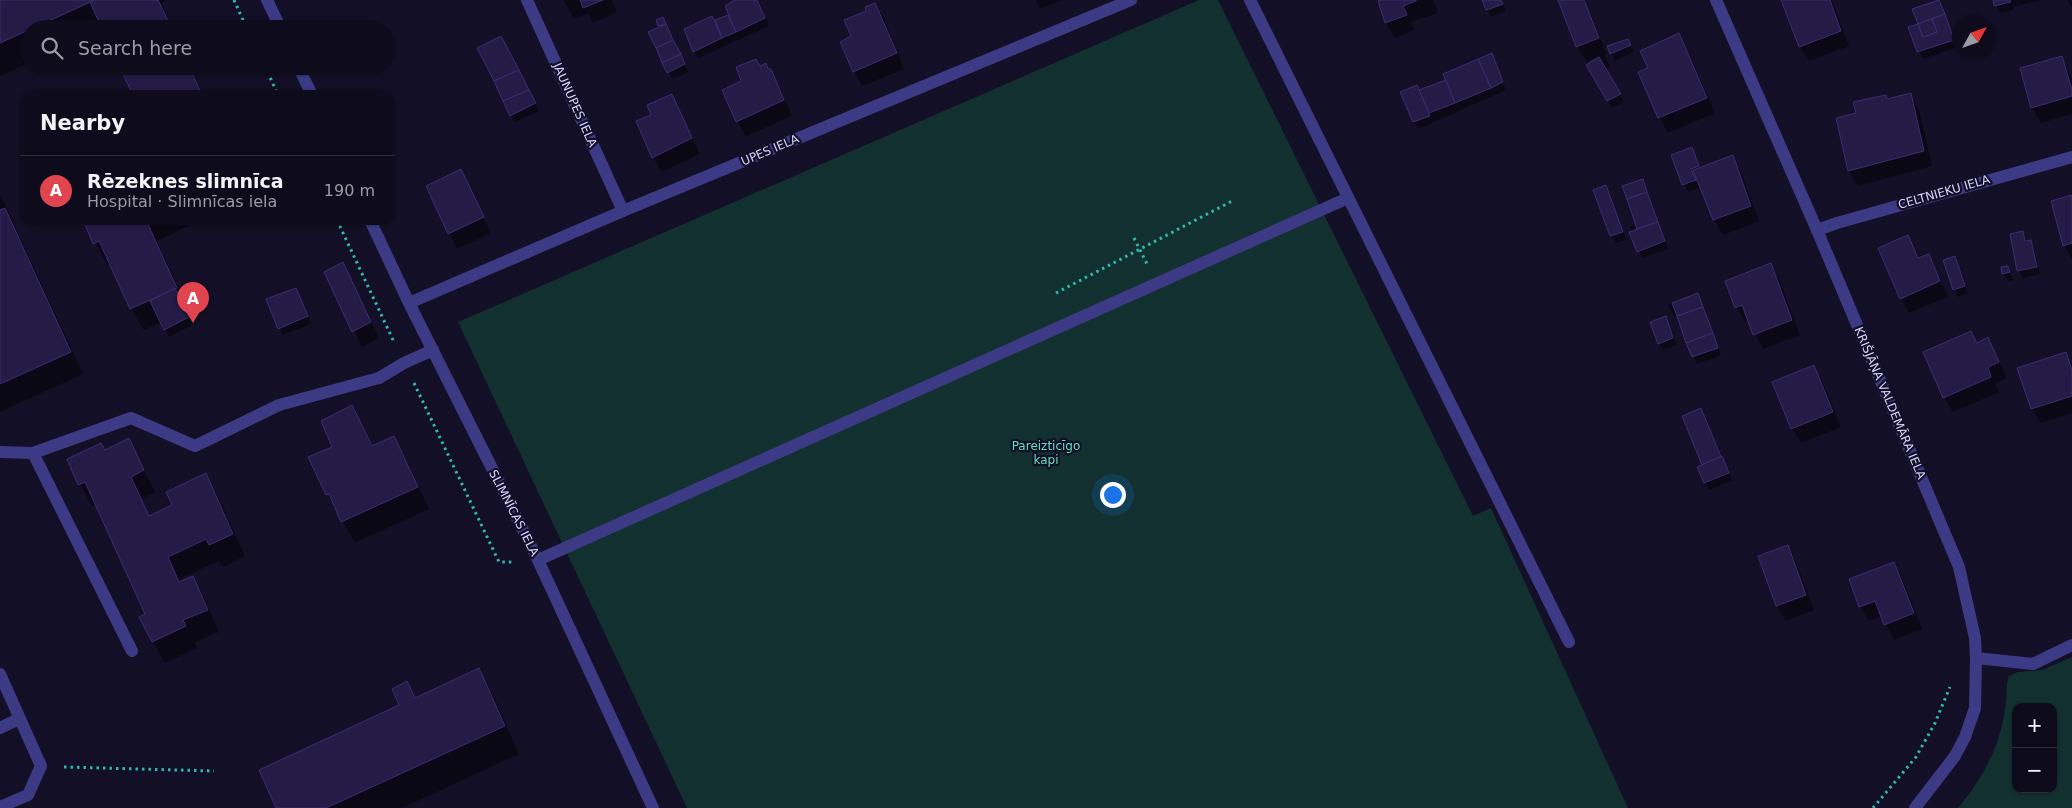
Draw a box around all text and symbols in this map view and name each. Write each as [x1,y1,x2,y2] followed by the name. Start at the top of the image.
[1952,15,1997,60] north arrow
[20,20,395,75] search box
[38,34,66,62] icon: search
[78,37,192,59] text: Search here
[550,60,600,150] street label: JAUNUPES IELA
[40,111,125,135] text: Nearby
[739,131,802,168] street label: UPES IELA
[87,170,284,192] text: Rēzeknes slimnīca
[1896,172,1992,212] street label: CELTNIEKU IELA
[50,181,62,200] text: A
[324,181,375,200] text: 190 m
[87,192,277,211] text: Hospital · Slimnīcas iela
[177,282,209,323] pin: A
[1852,324,1930,482] street label: KRIŠJĀŅA VALDEMĀRA IELA
[1012,439,1080,467] park label: Pareizticīgo kapi
[486,467,542,559] street label: SLIMNĪCAS IELA
[1100,482,1126,508] your location
[2012,703,2057,793] map controls
[2012,703,2057,748] button: +
[2012,748,2057,793] button: −

